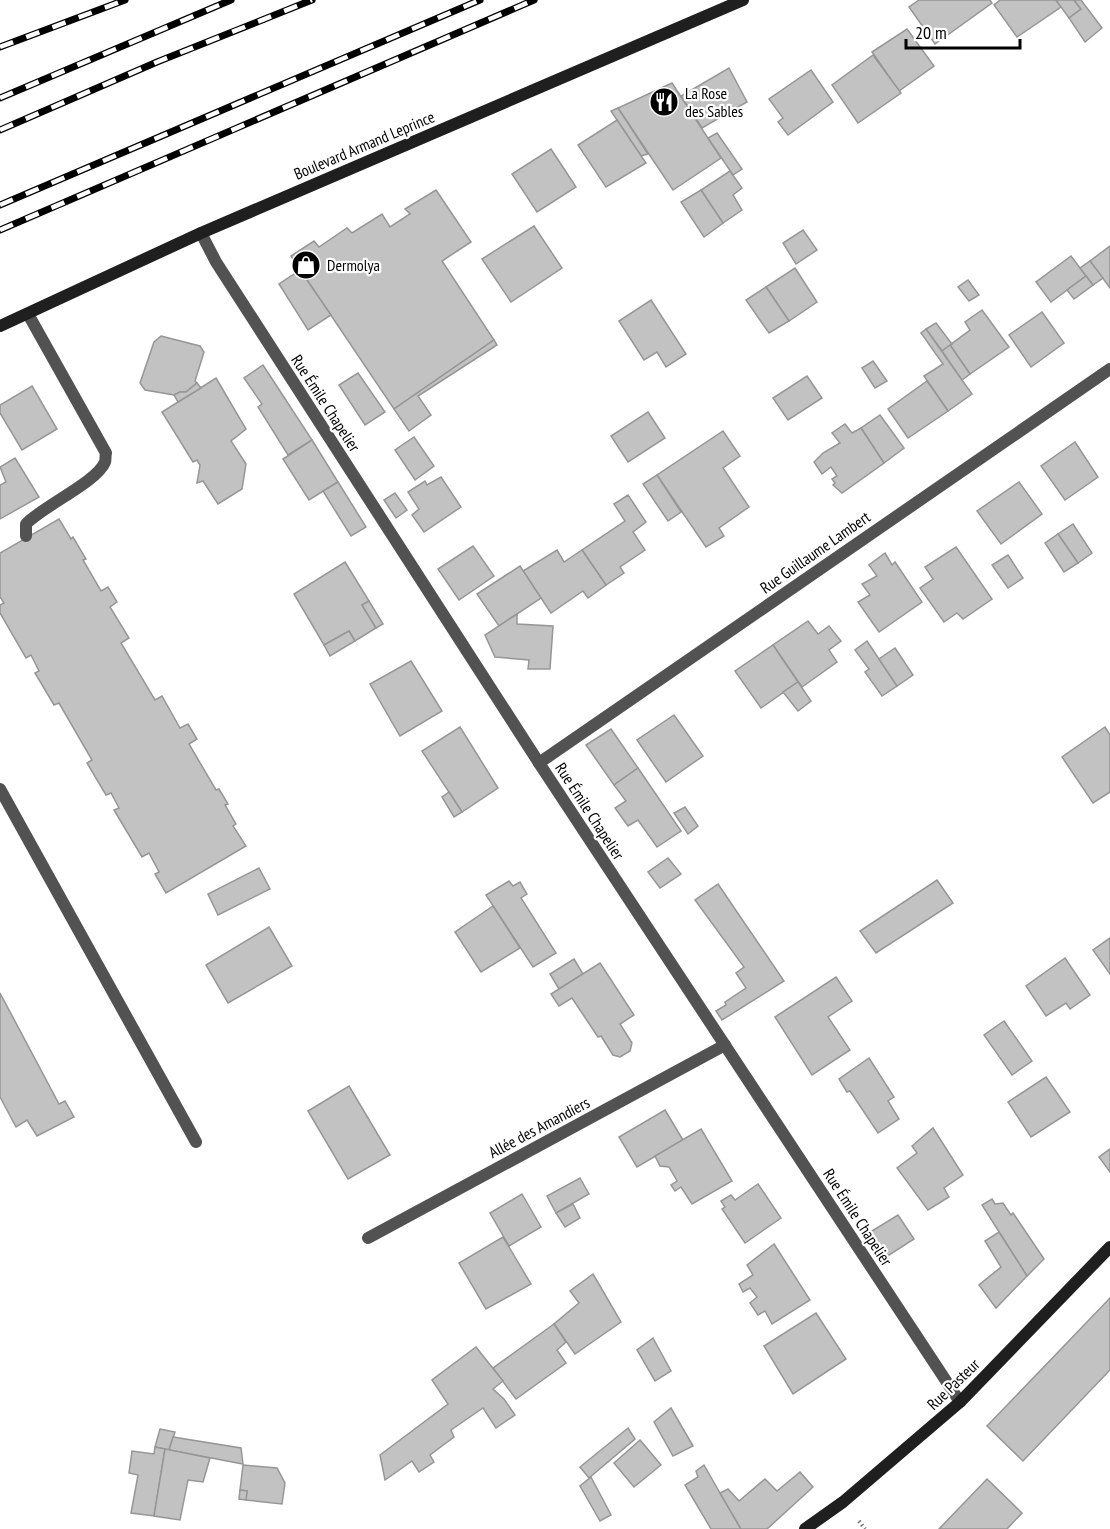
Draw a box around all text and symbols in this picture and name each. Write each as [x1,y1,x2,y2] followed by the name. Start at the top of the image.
[906,12,1020,50] scale bar
[915,21,947,44] text: 20 m
[685,83,743,121] place label: La Rose des Sables
[648,86,680,118] restaurant icon: La Rose des Sables
[291,106,437,184] street label: Boulevard Armand Leprince
[290,249,322,281] shop icon: Dermolya
[327,255,380,275] place label: Dermolya
[287,351,365,456] street label: Rue Émile Chapelier
[756,506,874,598] street label: Rue Guillaume Lambert
[551,759,629,864] street label: Rue Émile Chapelier
[485,1092,593,1162] street label: Allée des Amandiers
[819,1165,897,1270] street label: Rue Émile Chapelier
[923,1354,984,1414] street label: Rue Pasteur

